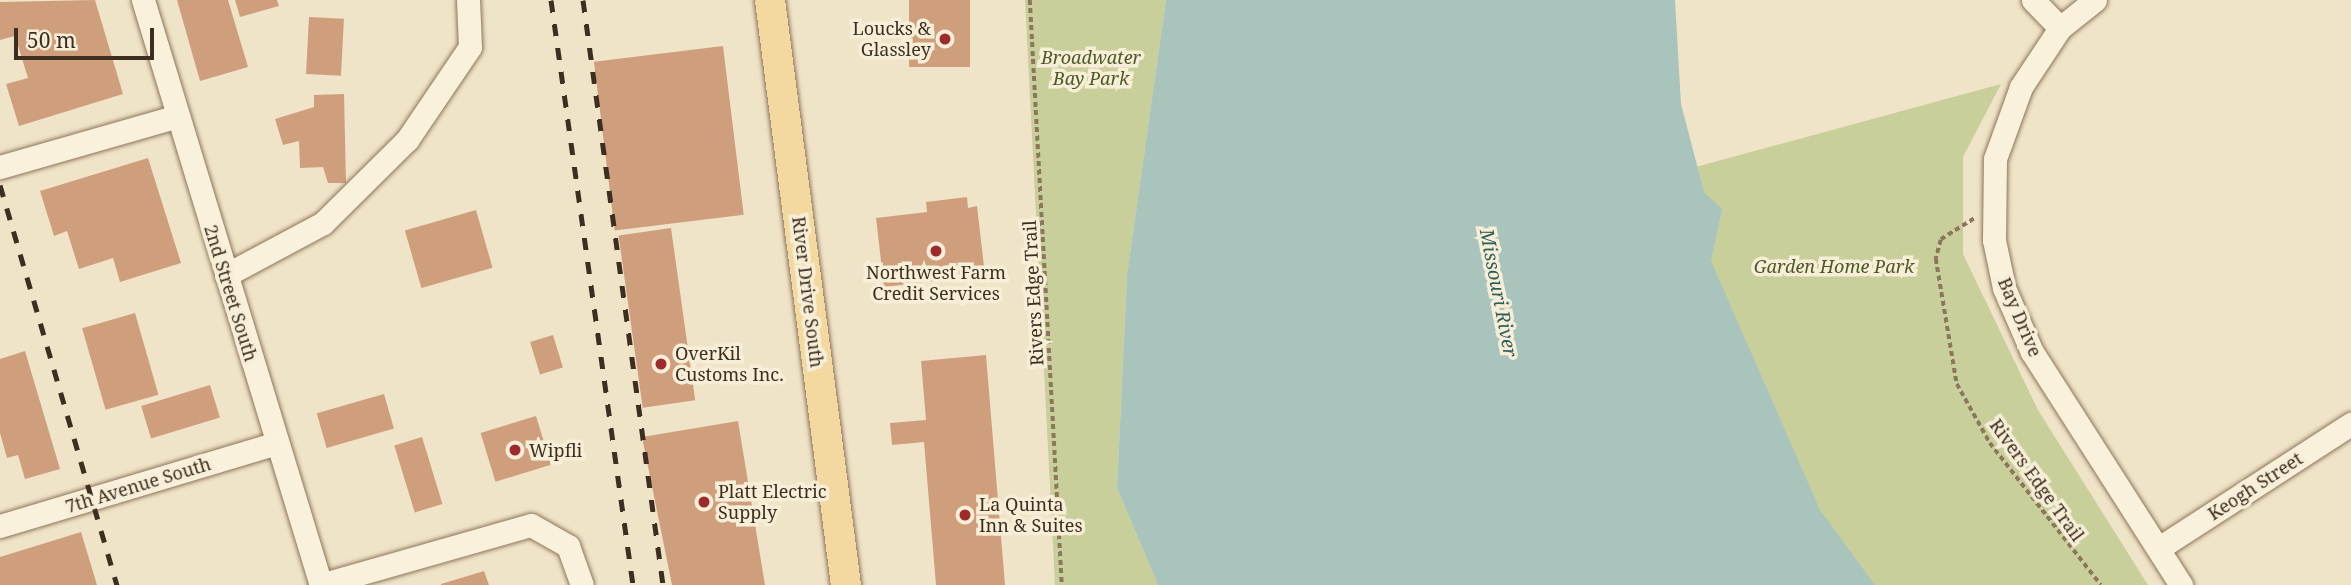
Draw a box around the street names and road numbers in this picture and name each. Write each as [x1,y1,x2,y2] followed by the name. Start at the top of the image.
[788,215,828,369] street label: River Drive South
[1018,220,1048,366] street label: Rivers Edge Trail
[200,222,262,364] street label: 2nd Street South
[1994,274,2046,360] street label: Bay Drive
[1985,415,2089,545] street label: Rivers Edge Trail
[2204,447,2306,525] street label: Keogh Street
[63,453,213,517] street label: 7th Avenue South

